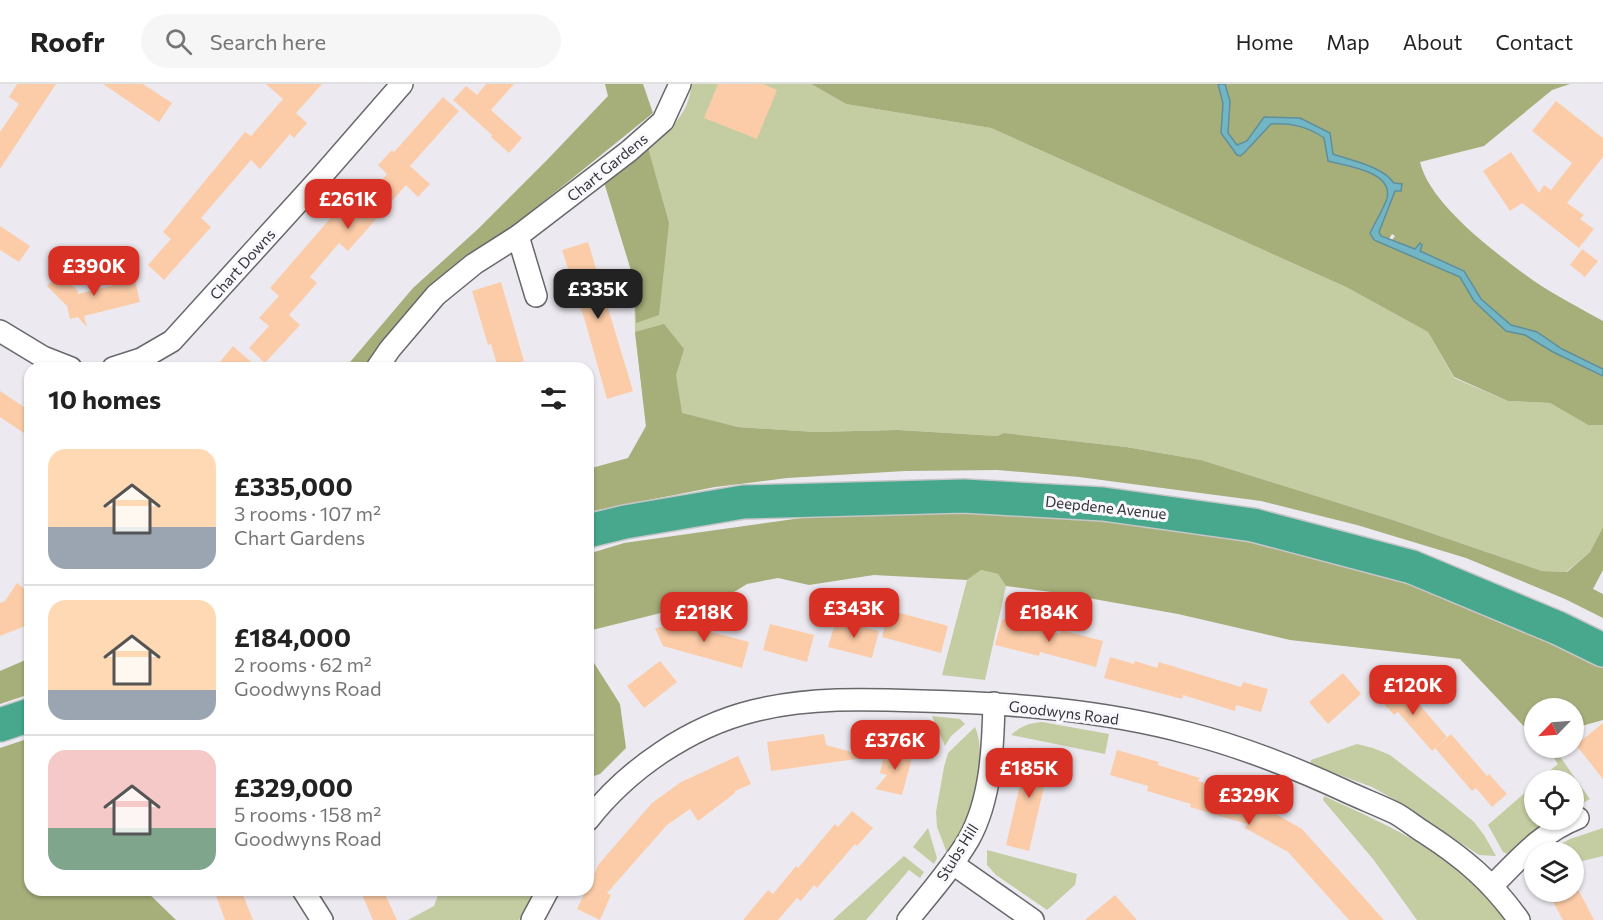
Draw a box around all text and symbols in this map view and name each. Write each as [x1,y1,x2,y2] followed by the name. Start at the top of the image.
[141,14,561,68] search box
[30,24,105,58] text: Roofr
[162,25,195,58] icon: search
[210,28,326,55] text: Search here
[1236,29,1293,54] text: Home
[1326,29,1370,54] text: Map
[1403,29,1462,54] text: About
[1495,29,1573,54] text: Contact
[563,129,651,205] street label: Chart Gardens
[306,179,390,230] pin: £261K
[319,186,377,210] text: £261K
[206,225,279,303] street label: Chart Downs
[52,246,136,297] pin: £390K
[62,253,126,277] text: £390K
[556,269,640,320] pin: £335K
[568,276,628,300] text: £335K
[537,382,570,415] icon: filters
[48,383,161,414] text: 10 homes
[234,470,353,501] text: £335,000
[96,473,168,545] icon: home
[1045,492,1168,522] street label: Deepdene Avenue
[234,501,381,525] text: 3 rooms · 107 m²
[234,525,365,549] text: Chart Gardens
[812,588,896,639] pin: £343K
[662,592,746,643] pin: £218K
[1007,592,1091,643] pin: £184K
[823,595,885,619] text: £343K
[675,599,733,623] text: £218K
[1019,599,1079,623] text: £184K
[234,621,351,652] text: £184,000
[96,624,168,696] icon: home
[234,652,372,676] text: 2 rooms · 62 m²
[1371,665,1455,716] pin: £120K
[1383,672,1443,696] text: £120K
[234,676,382,700] text: Goodwyns Road
[1008,696,1120,728] street label: Goodwyns Road
[1524,698,1584,758] north arrow
[1524,698,1584,902] map controls
[853,720,937,771] pin: £376K
[865,727,925,751] text: £376K
[987,748,1071,799] pin: £185K
[1000,755,1058,779] text: £185K
[1524,770,1584,830] button: locate
[234,771,353,802] text: £329,000
[96,774,168,846] icon: home
[1207,775,1291,826] pin: £329K
[1218,782,1280,806] text: £329K
[234,802,381,826] text: 5 rooms · 158 m²
[932,820,982,884] street label: Stubs Hill
[234,826,382,850] text: Goodwyns Road
[1524,842,1584,902] button: layers

